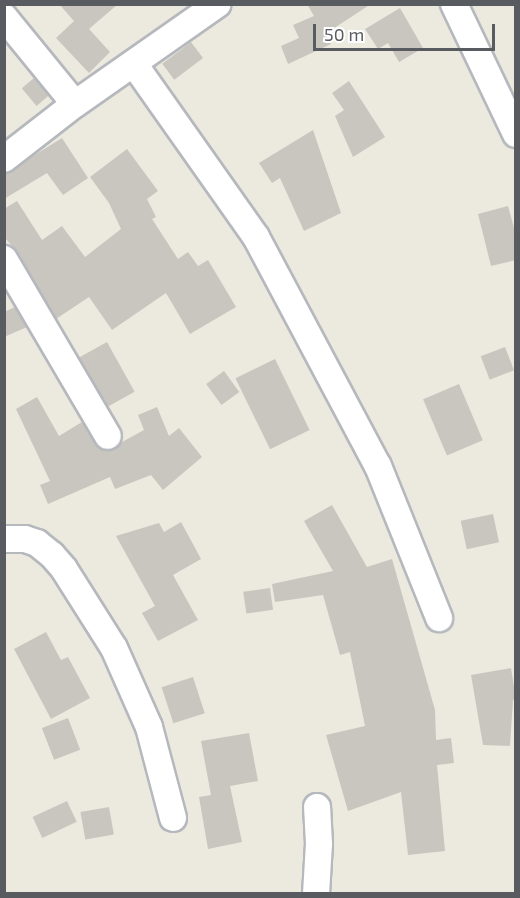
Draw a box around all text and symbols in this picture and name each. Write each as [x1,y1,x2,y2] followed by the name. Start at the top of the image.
[316,12,498,50] scale bar
[324,23,364,45] text: 50 m

